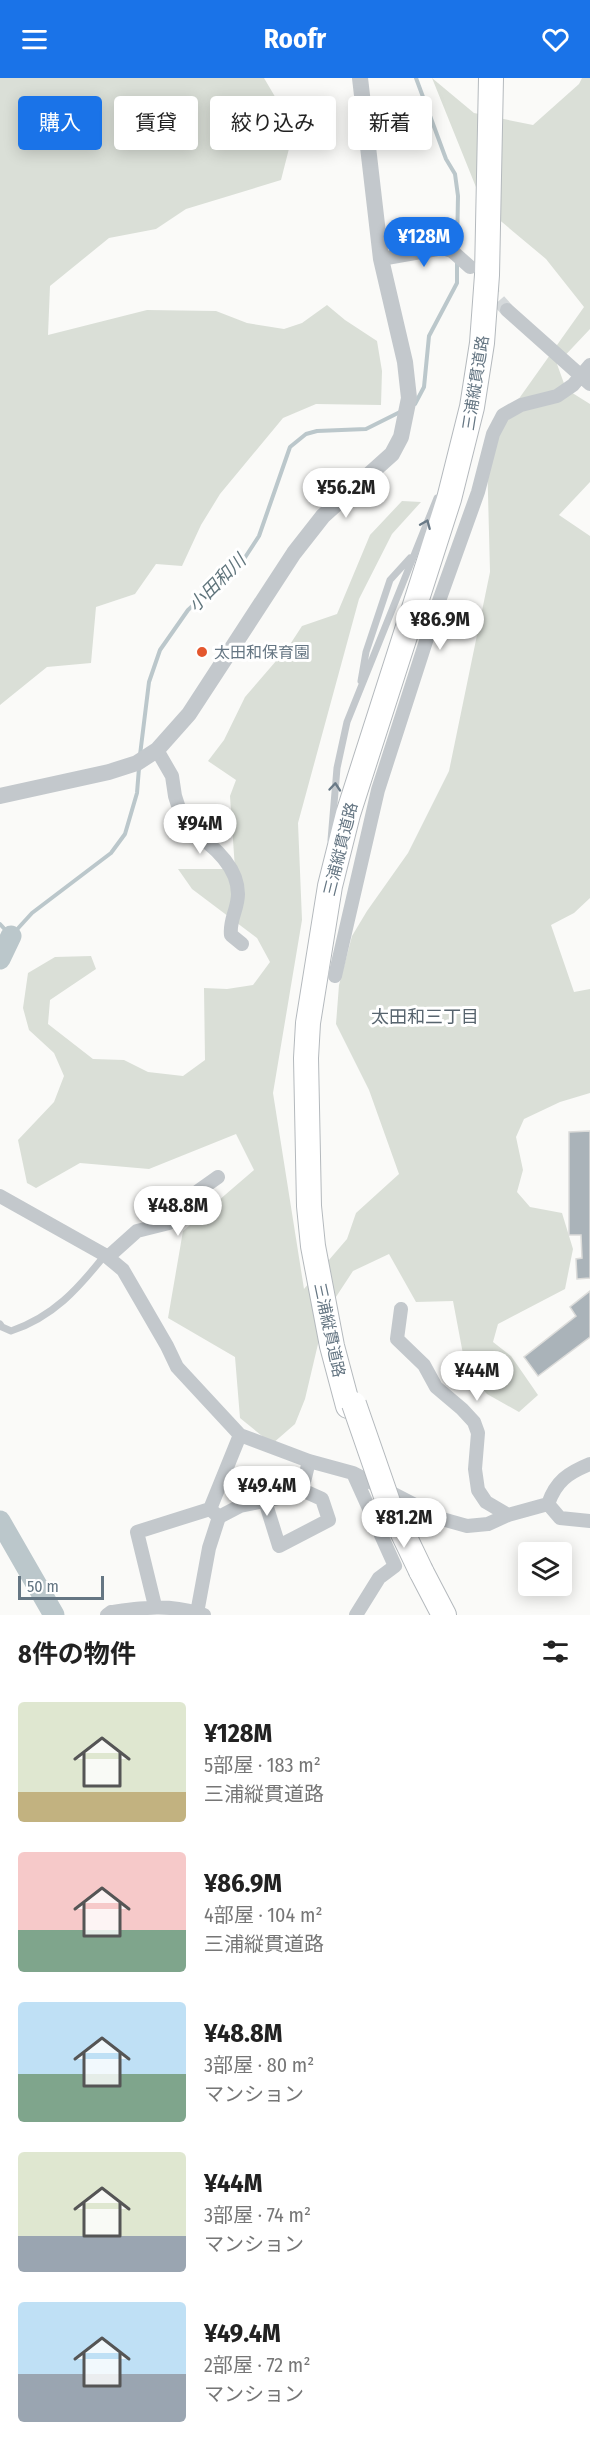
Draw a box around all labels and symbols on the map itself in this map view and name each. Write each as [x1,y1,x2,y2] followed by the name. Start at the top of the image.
[382,217,466,268] pin: ¥128M
[459,334,492,432] street label: 三浦縦貫道路
[297,468,395,519] pin: ¥56.2M
[419,520,431,531] one-way arrow
[184,548,252,616] water label: 小田和川
[391,600,489,651] pin: ¥86.9M
[214,643,310,662] place label: 太田和保育園
[195,645,209,659] marker: 太田和保育園
[328,782,341,791] one-way arrow
[320,800,361,898] street label: 三浦縦貫道路
[164,804,236,855] pin: ¥94M
[371,1006,479,1028] district label: 太田和三丁目
[129,1186,227,1237] pin: ¥48.8M
[310,1281,349,1379] street label: 三浦縦貫道路
[441,1351,513,1402] pin: ¥44M
[218,1466,316,1517] pin: ¥49.4M
[355,1498,453,1549] pin: ¥81.2M
[18,1573,104,1600] scale bar

